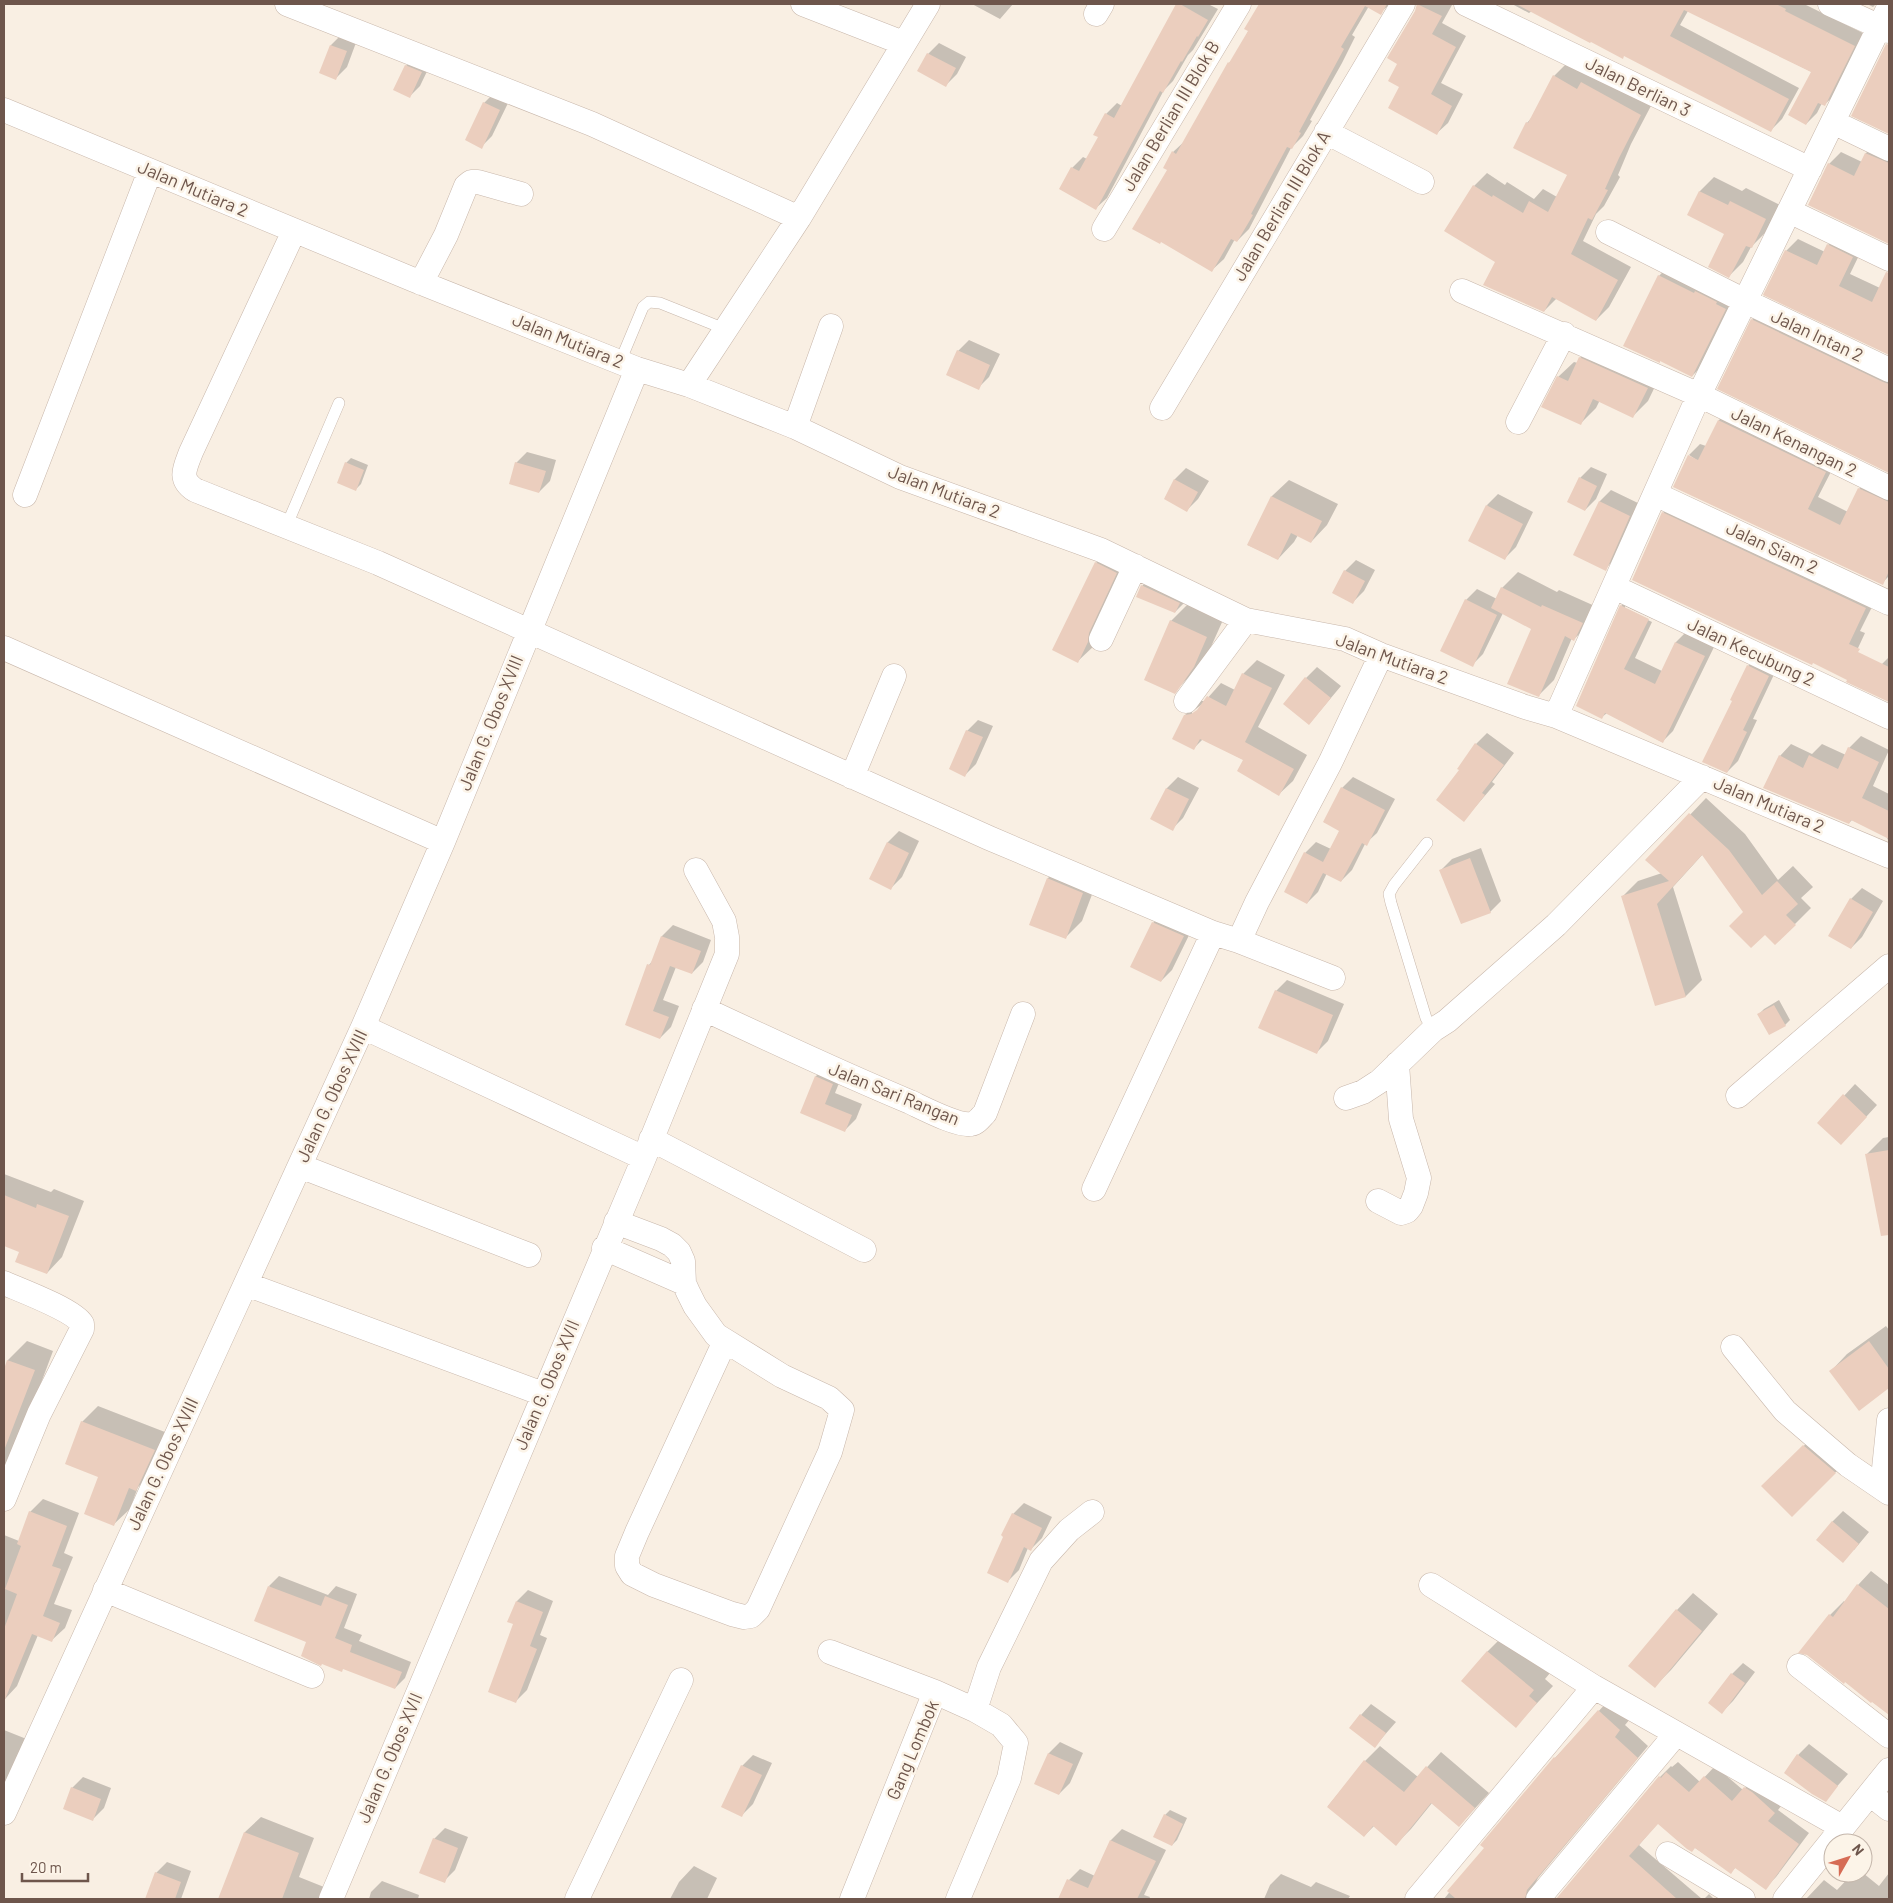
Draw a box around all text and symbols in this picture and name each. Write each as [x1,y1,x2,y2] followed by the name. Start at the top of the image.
[1117,36,1224,195] street label: Jalan Berlian III Blok B
[1582,51,1695,121] street label: Jalan Berlian 3
[1228,126,1335,285] street label: Jalan Berlian III Blok A
[135,155,252,221] street label: Jalan Mutiara 2
[1768,304,1867,366] street label: Jalan Intan 2
[510,308,627,372] street label: Jalan Mutiara 2
[1728,401,1861,481] street label: Jalan Kenangan 2
[885,460,1003,522] street label: Jalan Mutiara 2
[1723,516,1822,578] street label: Jalan Siam 2
[1684,612,1818,690] street label: Jalan Kecubung 2
[1333,628,1452,689] street label: Jalan Mutiara 2
[453,652,527,793] street label: Jalan G. Obos XVIII
[1711,771,1828,837] street label: Jalan Mutiara 2
[291,1026,371,1165] street label: Jalan G. Obos XVIII
[826,1057,963,1129] street label: Jalan Sari Rangan
[509,1316,583,1453] street label: Jalan G. Obos XVII
[122,1394,202,1533] street label: Jalan G. Obos XVIII
[352,1689,426,1826] street label: Jalan G. Obos XVII
[881,1696,943,1803] street label: Gang Lombok
[1823,1833,1873,1883] north arrow
[1849,1841,1868,1858] text: N
[22,1850,89,1882] scale bar
[30,1858,62,1876] text: 20 m

